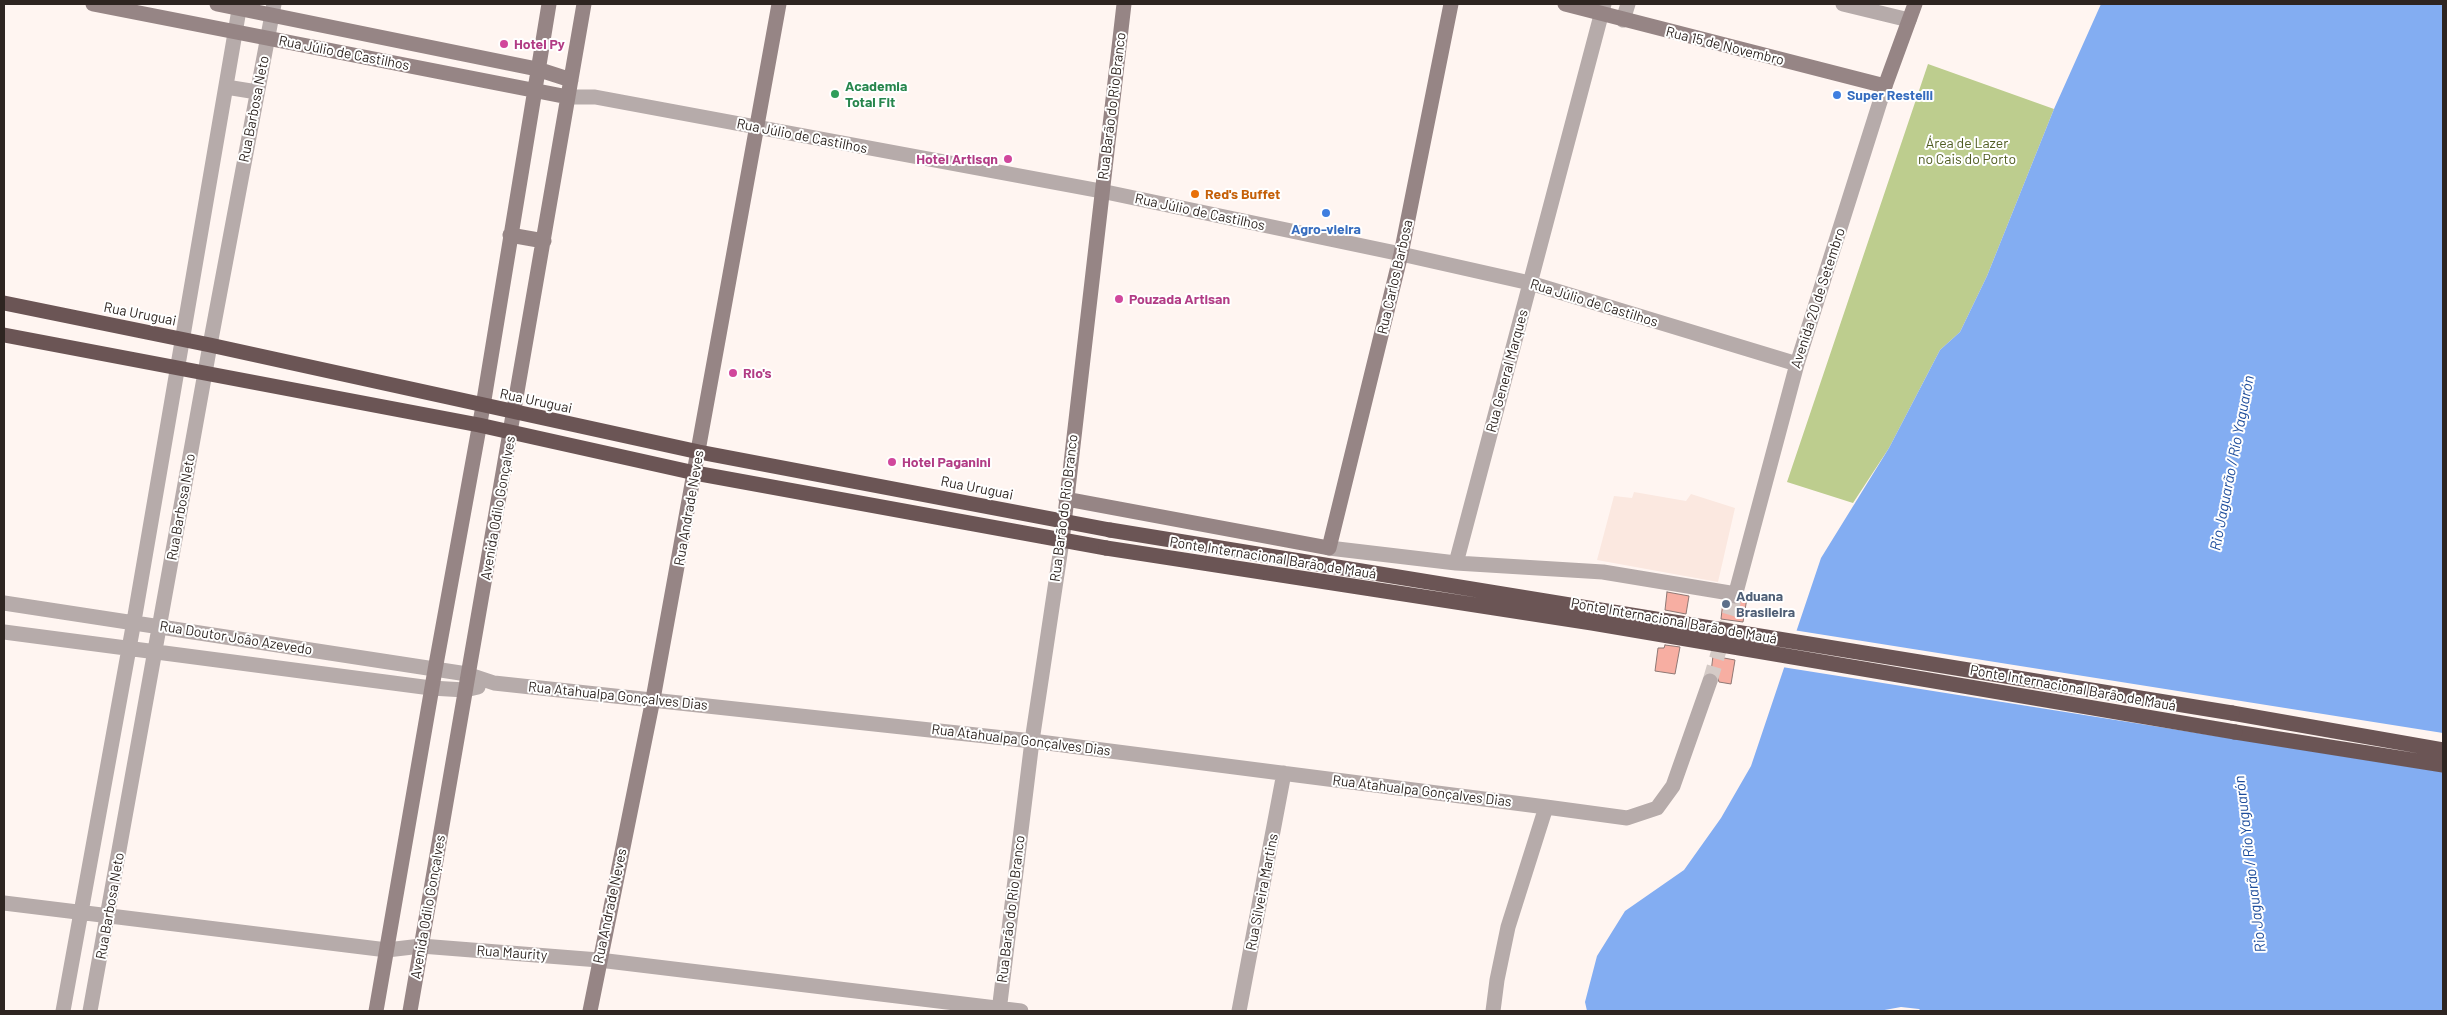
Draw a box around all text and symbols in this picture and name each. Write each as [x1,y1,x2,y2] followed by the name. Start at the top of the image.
[1664,23,1786,69] street label: Rua 15 de Novembro
[1095,31,1129,181] street label: Rua Barão do Rio Branco
[277,32,411,74] street label: Rua Júlio de Castilhos
[514,36,565,52] place label: Hotel Py
[498,38,510,50] marker: Hotel Py
[235,54,273,164] street label: Rua Barbosa Neto
[845,78,907,110] place label: Academia Total Fit
[1847,87,1933,103] place label: Super Restelli
[829,88,841,100] marker: Academia Total Fit
[1831,89,1843,101] marker: Super Restelli
[735,115,869,157] street label: Rua Júlio de Castilhos
[1918,135,2016,168] park label: Área de Lazer no Cais do Porto
[916,151,998,167] place label: Hotel Artisqn
[1002,153,1014,165] marker: Hotel Artisqn
[1205,186,1280,202] place label: Red's Buffet
[1189,188,1201,200] marker: Red's Buffet
[1133,190,1267,234] street label: Rua Júlio de Castilhos
[1320,207,1332,219] marker: Agro-vieira
[1374,218,1416,336] street label: Rua Carlos Barbosa
[1291,221,1361,237] place label: Agro-vieira
[1787,226,1849,370] street label: Avenida 20 de Setembro
[1528,276,1660,330] street label: Rua Júlio de Castilhos
[1129,291,1230,307] place label: Pouzada Artisan
[1113,293,1125,305] marker: Pouzada Artisan
[102,299,178,329] street label: Rua Uruguai
[1483,308,1531,434] street label: Rua General Marques
[743,365,772,381] place label: Rio's
[727,367,739,379] marker: Rio's
[2206,374,2258,552] water label: Rio Jaguarão / Río Yaguarón
[498,385,574,417] street label: Rua Uruguai
[1047,433,1081,583] street label: Rua Barão do Rio Branco
[477,435,519,581] street label: Avenida Odilo Gonçalves
[671,449,707,567] street label: Rua Andrade Neves
[163,452,199,562] street label: Rua Barbosa Neto
[902,454,991,470] place label: Hotel Paganini
[886,456,898,468] marker: Hotel Paganini
[939,473,1015,503] street label: Rua Uruguai
[1168,533,1378,583] street label: Ponte Internacional Barão de Mauá
[1736,588,1795,620] place label: Aduana Brasileira
[1570,595,1778,647] street label: Ponte Internacional Barão de Mauá
[1720,598,1732,610] marker: Aduana Brasileira
[158,618,314,658] street label: Rua Doutor João Azevedo
[1969,662,2177,714] street label: Ponte Internacional Barão de Mauá
[527,678,709,714] street label: Rua Atahualpa Gonçalves Dias
[930,721,1112,759] street label: Rua Atahualpa Gonçalves Dias
[1331,772,1513,810] street label: Rua Atahualpa Gonçalves Dias
[2230,775,2270,953] water label: Rio Jaguarão / Río Yaguarón
[1242,832,1282,952] street label: Rua Silveira Martins
[407,834,449,980] street label: Avenida Odilo Gonçalves
[994,834,1028,984] street label: Rua Barão do Rio Branco
[590,847,630,965] street label: Rua Andrade Neves
[92,851,128,961] street label: Rua Barbosa Neto
[476,942,548,964] street label: Rua Maurity

